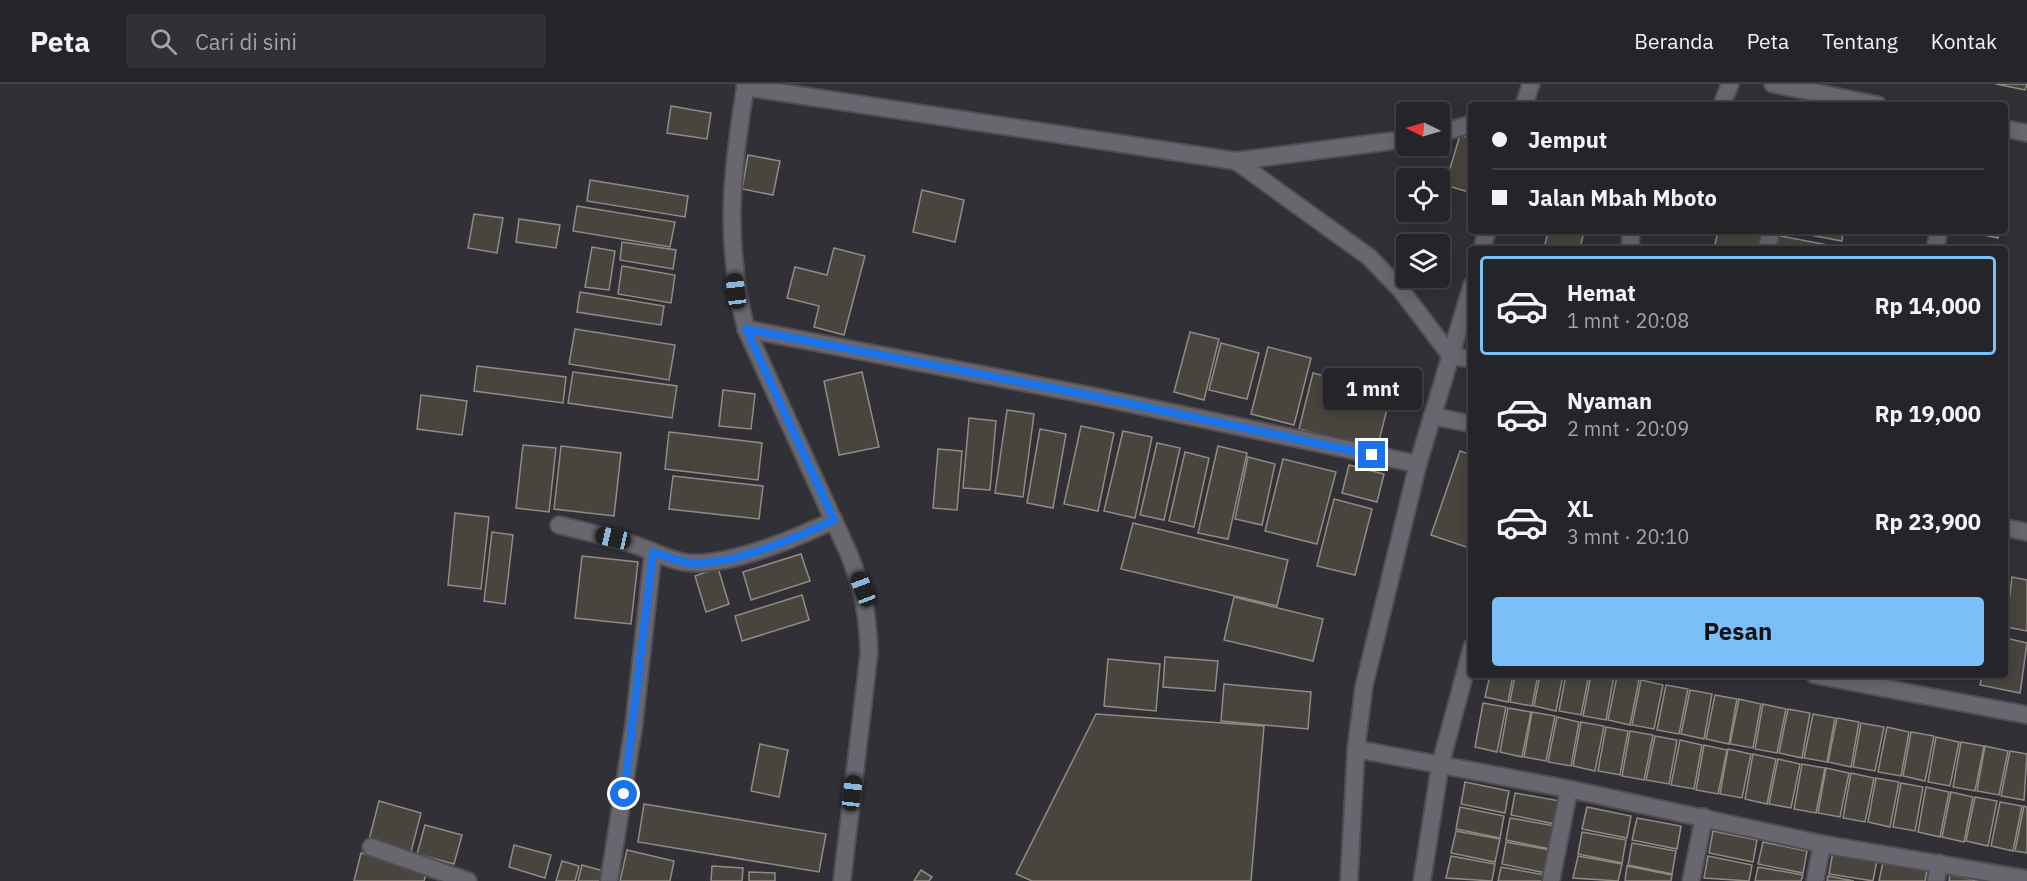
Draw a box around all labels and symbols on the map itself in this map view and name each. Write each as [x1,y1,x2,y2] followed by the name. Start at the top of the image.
[1396,102,1450,156] north arrow
[725,272,747,310] car
[1322,368,1422,410] callout: 1 mnt
[1358,441,1385,468] route end
[593,525,633,551] car
[848,569,878,609] car
[841,774,863,812] car
[610,780,637,807] route start

